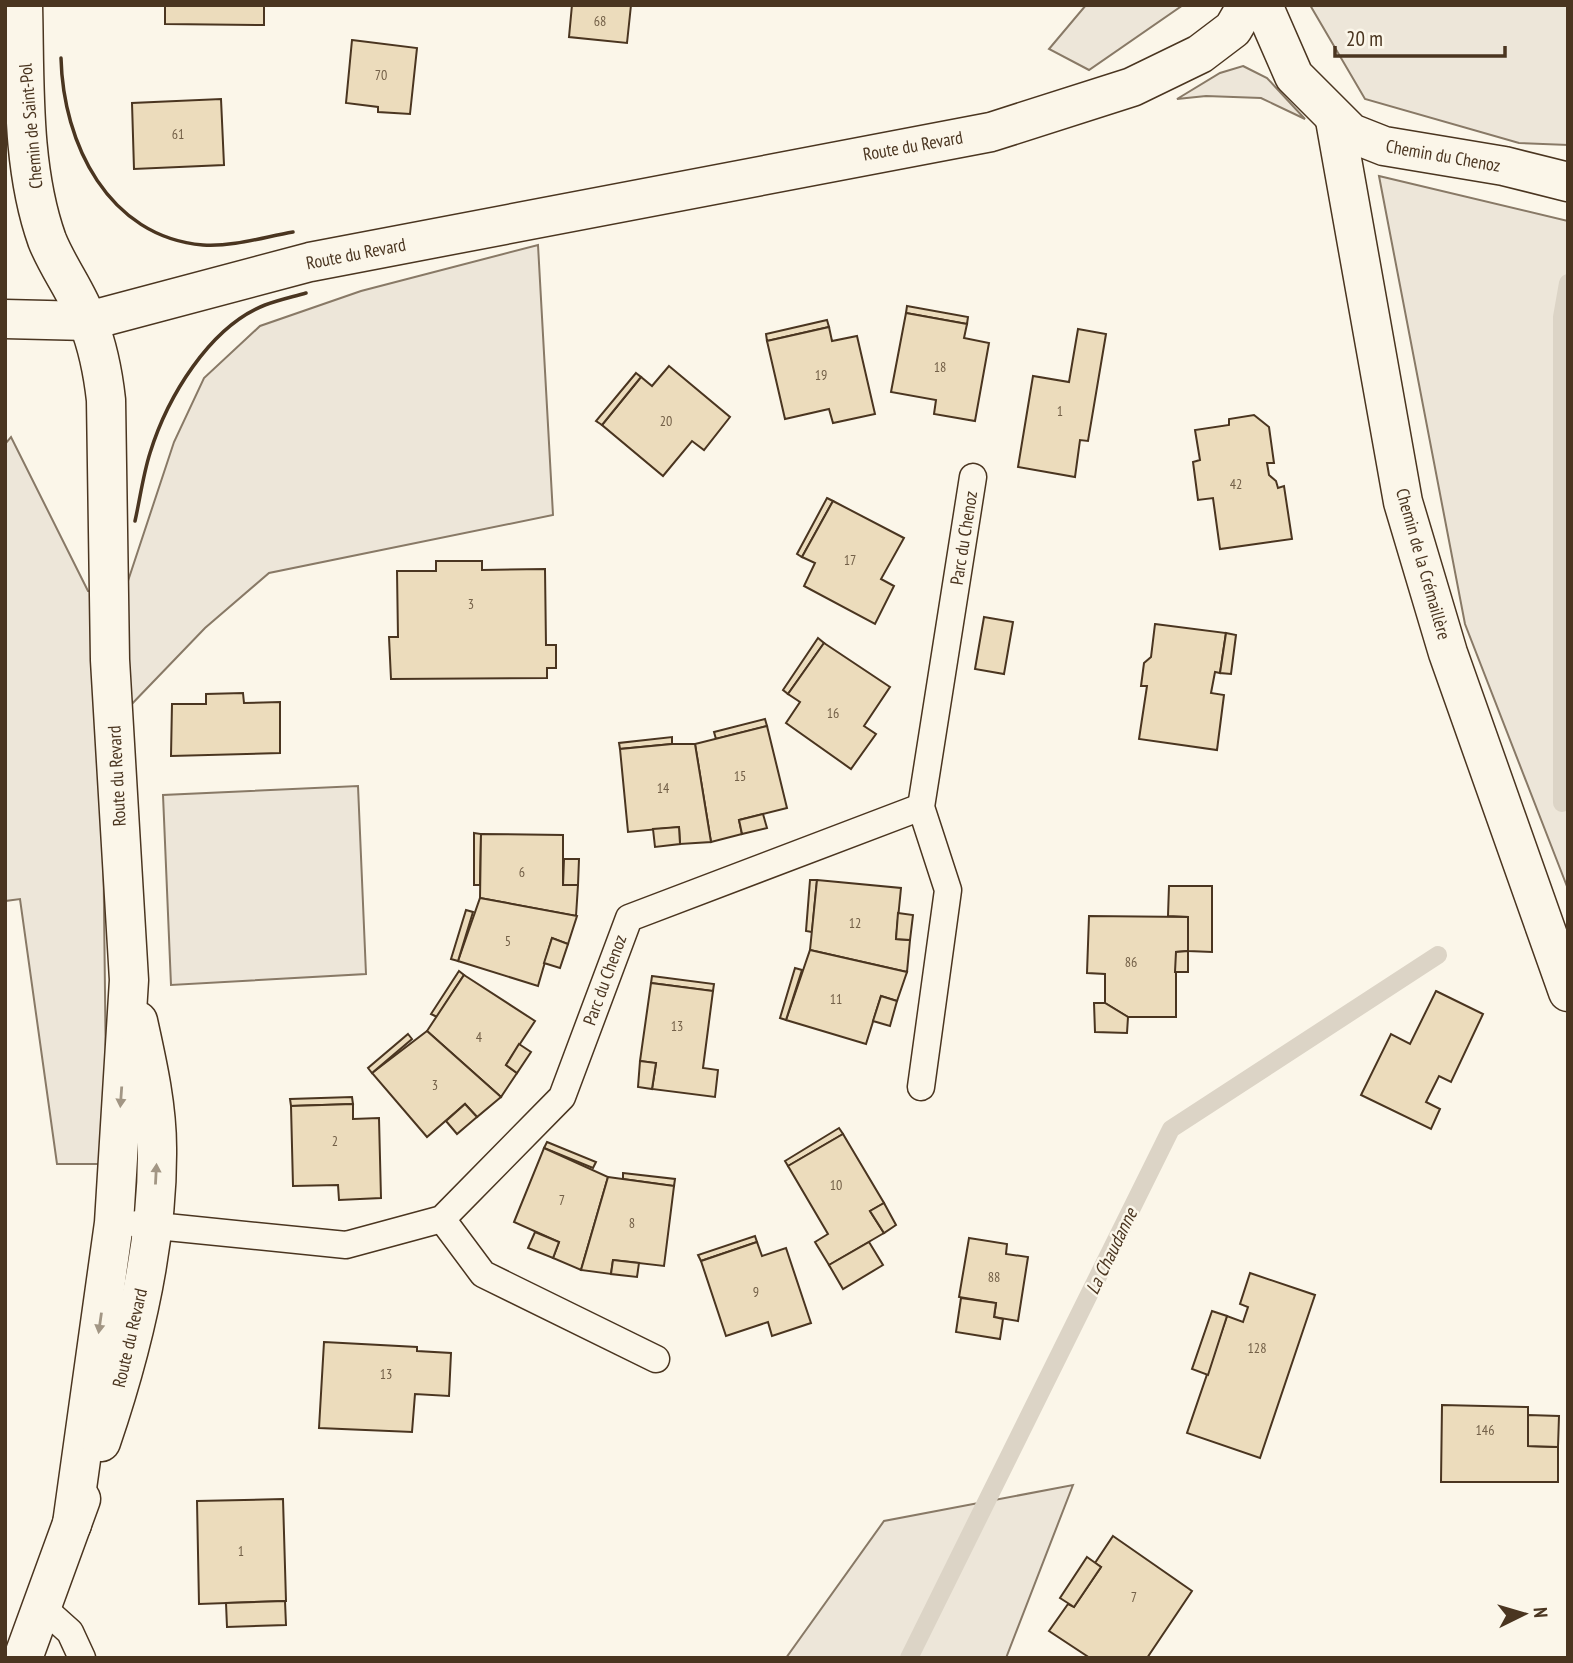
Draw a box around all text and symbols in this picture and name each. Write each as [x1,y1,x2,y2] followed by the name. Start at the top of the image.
[594,12,606,30] house number: 68
[1335,14,1505,58] scale bar
[1346,25,1383,52] text: 20 m
[13,61,47,190] street label: Chemin de Saint-Pol
[375,66,387,84] house number: 70
[172,125,184,143] house number: 61
[861,125,965,166] street label: Route du Revard
[1384,134,1502,177] street label: Chemin du Chenoz
[304,233,408,274] street label: Route du Revard
[934,358,946,376] house number: 18
[815,366,827,384] house number: 19
[1057,402,1063,420] house number: 1
[660,412,672,430] house number: 20
[1230,475,1242,493] house number: 42
[1391,485,1456,642] street label: Chemin de la Crémaillère
[945,489,982,586] street label: Parc du Chenoz
[844,551,856,569] house number: 17
[468,595,474,613] house number: 3
[827,704,839,722] house number: 16
[102,725,131,827] street label: Route du Revard
[734,767,746,785] house number: 15
[657,779,670,797] house number: 14
[519,863,525,881] house number: 6
[849,914,861,932] house number: 12
[578,931,632,1028] street label: Parc du Chenoz
[505,932,511,950] house number: 5
[1125,953,1137,971] house number: 86
[830,990,842,1008] house number: 11
[671,1017,683,1035] house number: 13
[476,1028,483,1046] house number: 4
[432,1076,438,1094] house number: 3
[115,1086,126,1108] one-way arrow
[332,1132,338,1150] house number: 2
[150,1162,161,1184] one-way arrow
[830,1176,842,1194] house number: 10
[559,1191,565,1209] house number: 7
[1080,1203,1143,1298] water label: La Chaudanne
[629,1214,635,1232] house number: 8
[988,1268,1000,1286] house number: 88
[753,1283,759,1301] house number: 9
[107,1286,152,1390] street label: Route du Revard
[95,1312,106,1334] one-way arrow
[1248,1339,1266,1357] house number: 128
[380,1365,392,1383] house number: 13
[1476,1421,1494,1439] house number: 146
[238,1542,244,1560] house number: 1
[1489,1579,1559,1649] north arrow
[1131,1588,1137,1606] house number: 7
[1529,1606,1553,1619] text: N

